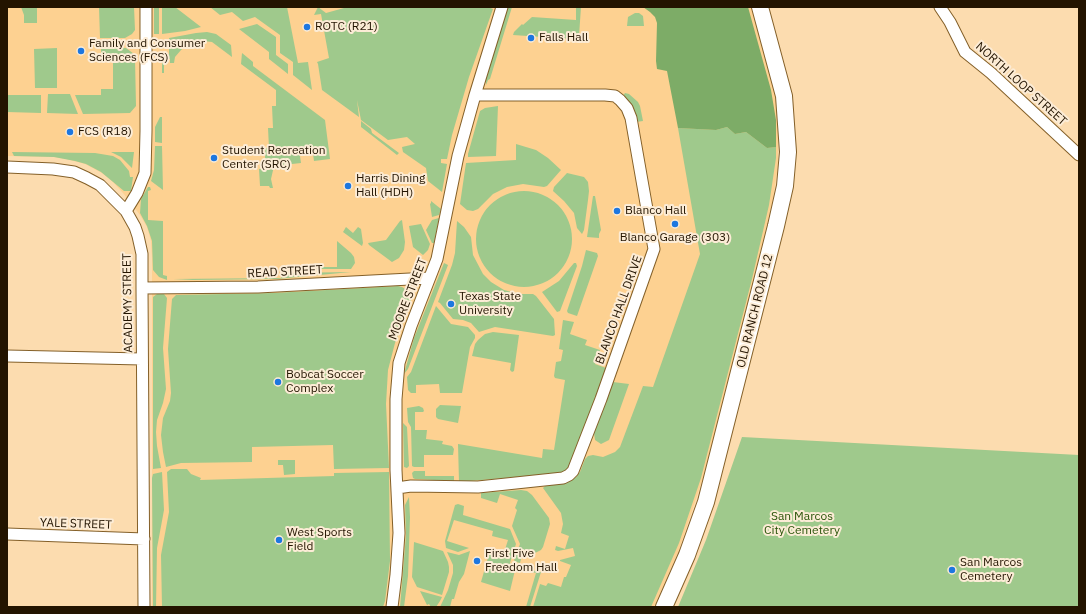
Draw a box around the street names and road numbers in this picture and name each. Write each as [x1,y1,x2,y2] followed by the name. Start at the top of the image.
[973,39,1069,129] street label: NORTH LOOP STREET
[120,253,136,353] street label: ACADEMY STREET
[734,253,776,369] street label: OLD RANCH ROAD 12
[593,254,645,366] street label: BLANCO HALL DRIVE
[386,256,430,342] street label: MOORE STREET
[247,263,323,281] street label: READ STREET
[40,516,112,532] street label: YALE STREET

